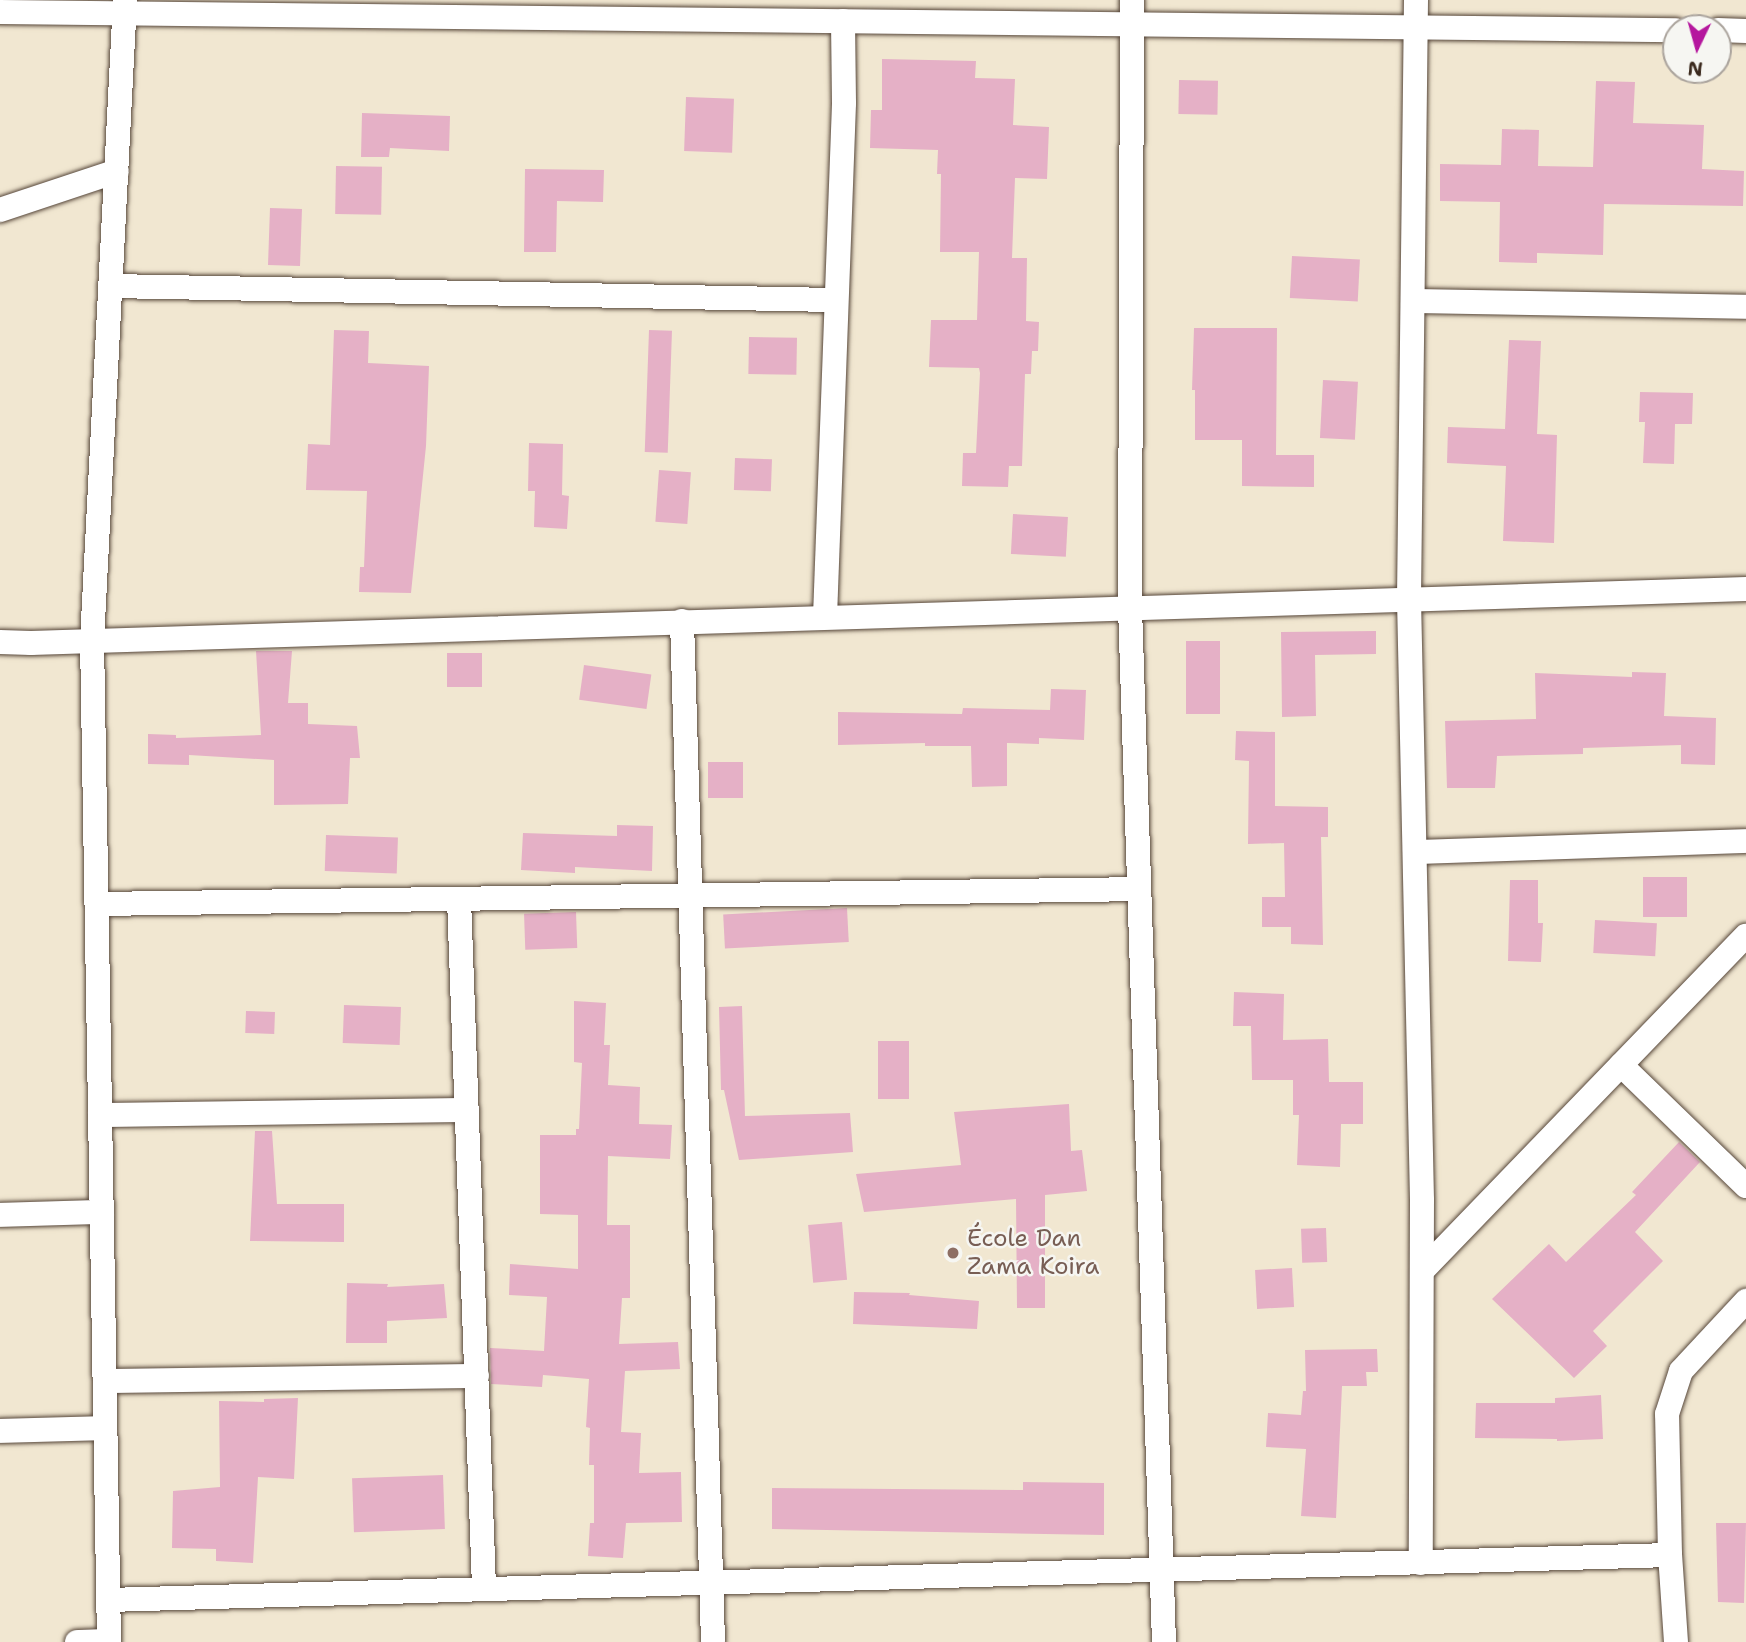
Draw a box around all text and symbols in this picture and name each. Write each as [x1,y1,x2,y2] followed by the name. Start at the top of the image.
[1662,14,1732,84] north arrow
[1687,55,1704,82] text: N
[967,1225,1099,1281] place label: École Dan Zama Koira
[945,1245,961,1261] marker: École Dan Zama Koira

